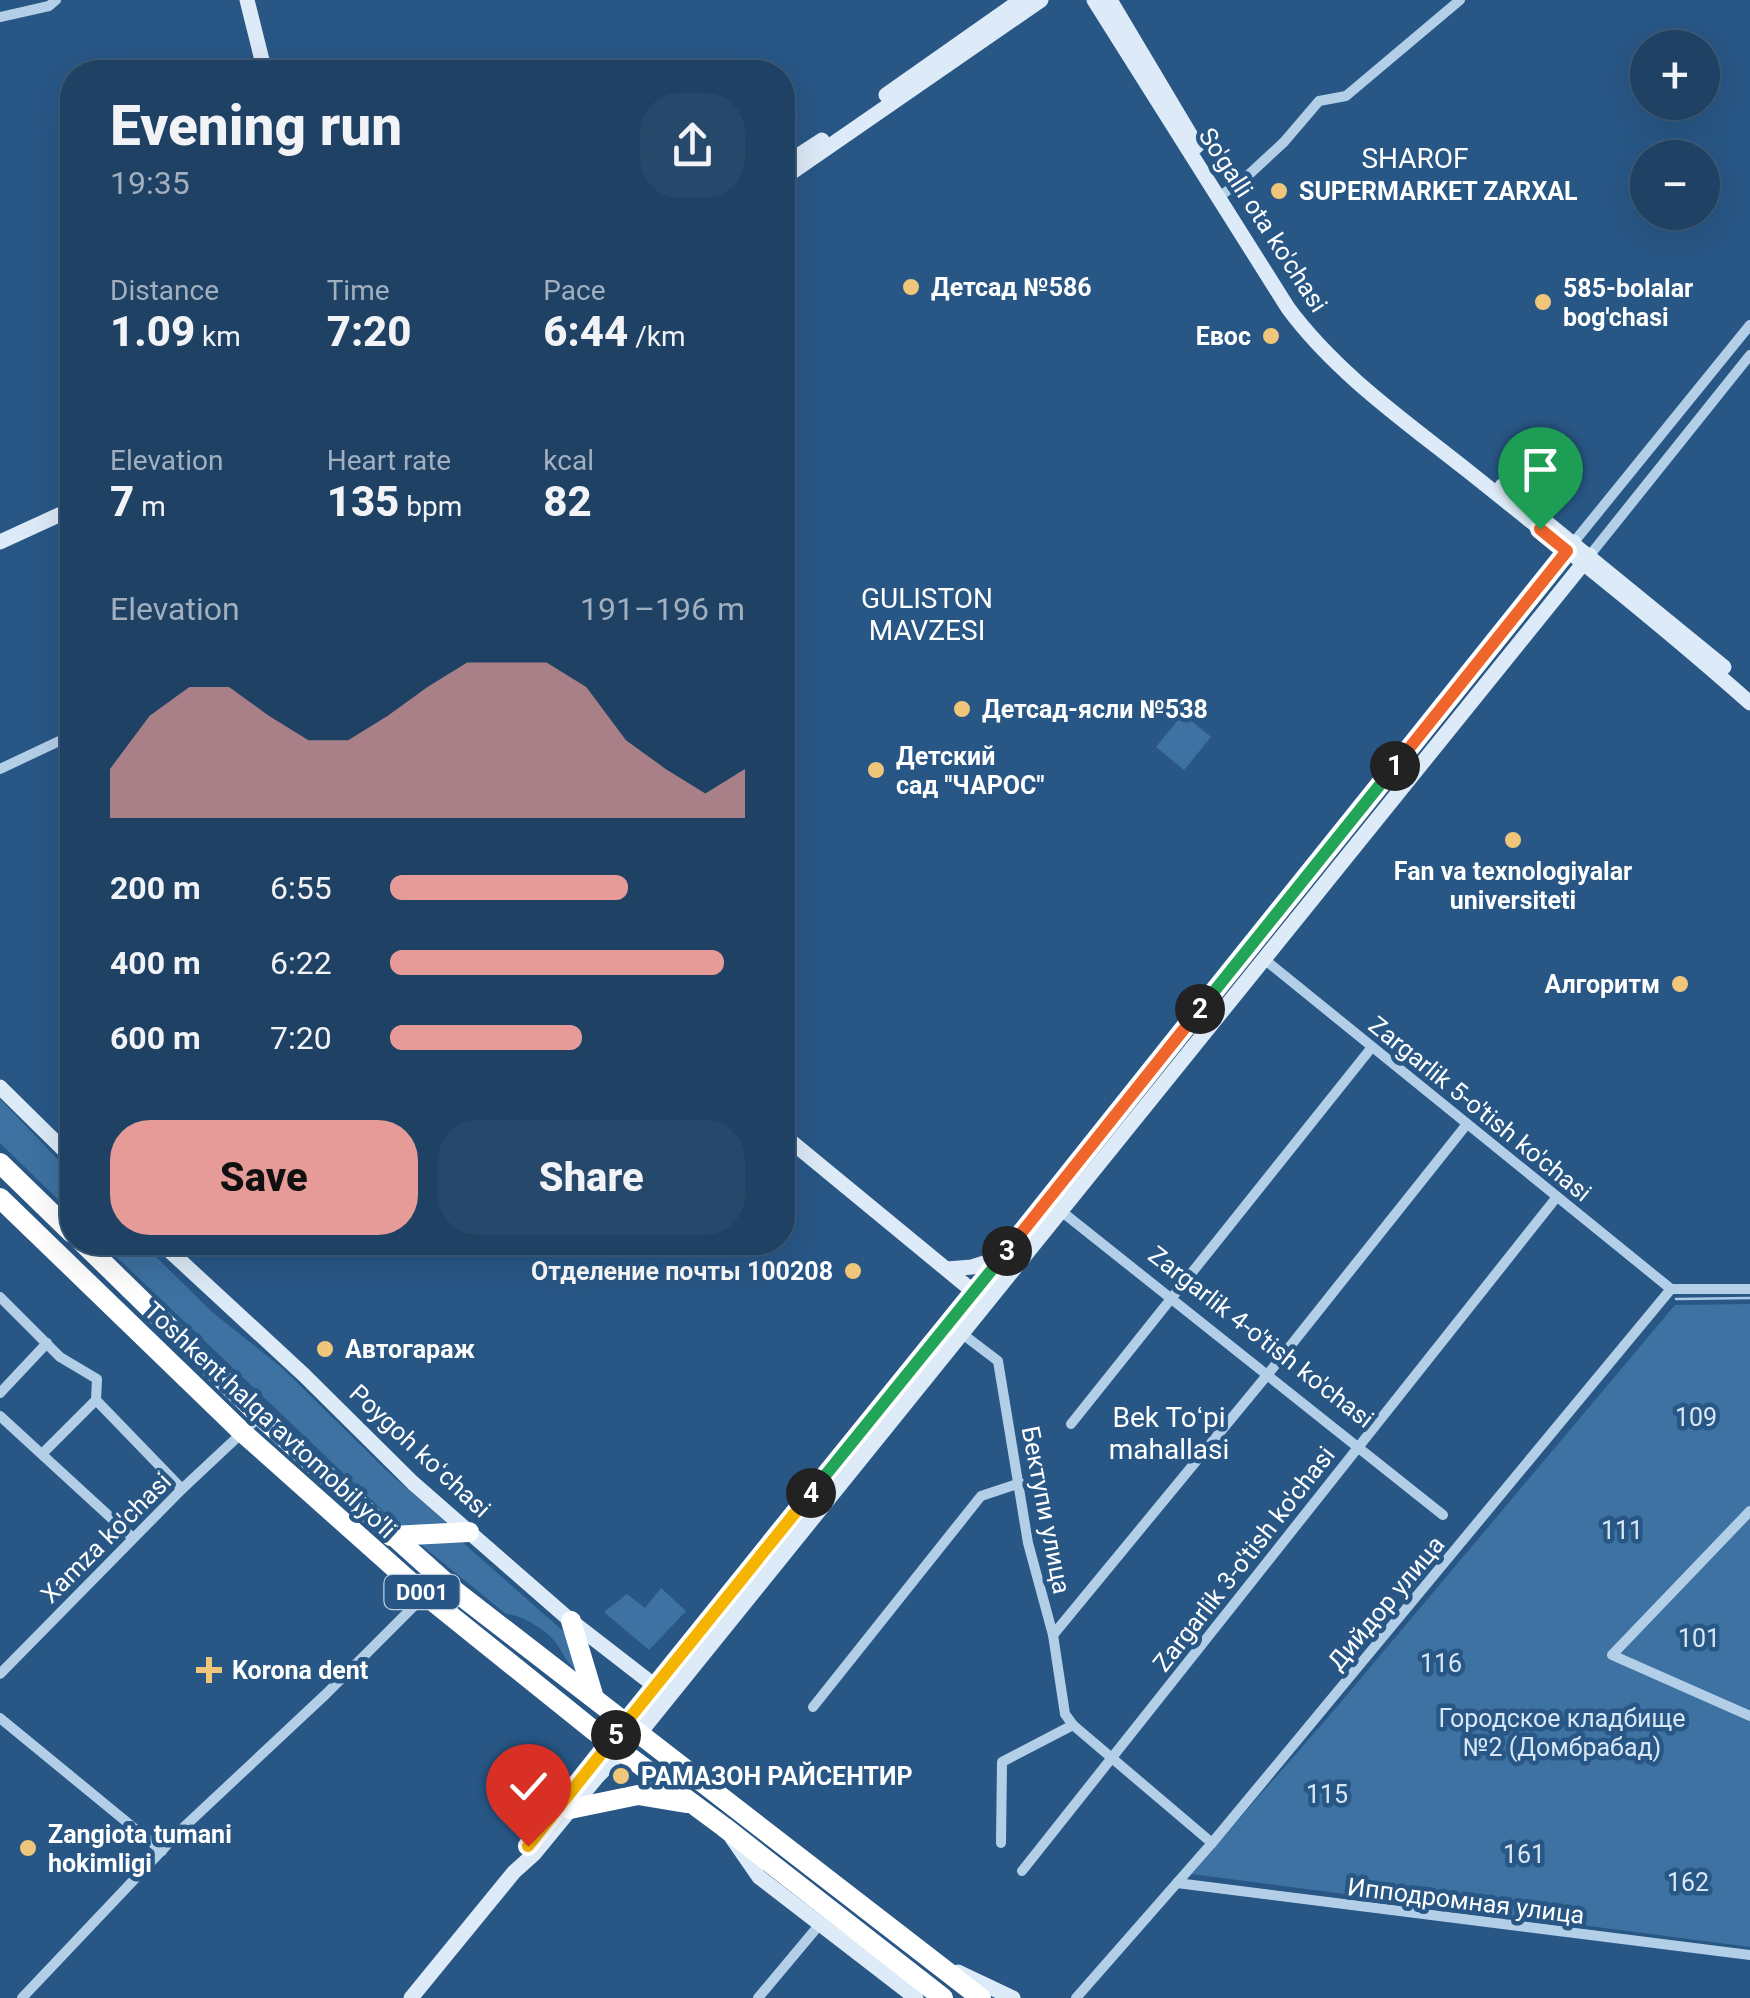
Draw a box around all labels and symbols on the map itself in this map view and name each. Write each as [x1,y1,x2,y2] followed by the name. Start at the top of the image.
[1193,122,1333,318] street label: So'galli ota ko'chasi
[1361,142,1469,175] district label: SHAROF
[1299,177,1578,206] place label: SUPERMARKET ZARXAL
[1268,180,1290,202] marker: SUPERMARKET ZARXAL
[931,273,1092,302] place label: Детсад №586
[1563,274,1693,332] place label: 585-bolalar bog'chasi
[900,276,922,298] marker: Детсад №586
[1532,291,1554,313] marker: 585-bolalar bog'chasi
[1196,322,1251,351] place label: Евос
[1260,325,1282,347] marker: Евос
[1498,427,1583,530] pin
[861,582,993,647] district label: GULISTON MAVZESI
[982,695,1208,724] place label: Детсад-ясли №538
[951,698,973,720] marker: Детсад-ясли №538
[1370,741,1420,791] pin: 1
[896,742,1044,800] place label: Детский сад "ЧАРОС"
[865,759,887,781] marker: Детский сад "ЧАРОС"
[1502,829,1524,851] marker: Fan va texnologiyalar universiteti
[1394,857,1632,915] place label: Fan va texnologiyalar universiteti
[1544,970,1660,999] place label: Алгоритм
[1669,973,1691,995] marker: Алгоритм
[1175,984,1225,1034] pin: 2
[1363,1010,1597,1208] street label: Zargarlik 5-o'tish ko'chasi
[982,1226,1032,1276] pin: 3
[1143,1240,1379,1434] street label: Zargarlik 4-o'tish ko'chasi
[531,1257,833,1286] place label: Отделение почты 100208
[842,1260,864,1282] marker: Отделение почты 100208
[138,1296,402,1544] street label: Toshkent halqa avtomobil yo'li
[345,1335,476,1364] place label: Автогараж
[314,1338,336,1360] marker: Автогараж
[344,1378,496,1524] street label: Poygoh koʻchasi
[1109,1401,1229,1466] district label: Bek Toʻpi mahallasi
[1675,1403,1717,1432] park label: 109
[1016,1424,1076,1596] street label: Бектупи улица
[1147,1441,1341,1677] street label: Zargarlik 3-o'tish ko'chasi
[35,1467,177,1609] street label: Xamza ko'chasi
[786,1468,836,1518] pin: 4
[1601,1516,1643,1545] park label: 111
[1322,1530,1450,1676] street label: Дийдор улица
[384,1575,460,1609] road number: D001
[1678,1624,1720,1653] park label: 101
[1420,1649,1462,1678] park label: 116
[232,1656,368,1685] place label: Korona dent
[196,1657,222,1683] marker: Korona dent
[1438,1704,1686,1762] park label: Городское кладбище №2 (Домбрабад)
[591,1710,641,1760] pin: 5
[486,1744,571,1847] pin
[641,1761,913,1791] place label: РАМАЗОН РАЙСЕНТИР
[610,1765,632,1787] marker: РАМАЗОН РАЙСЕНТИР
[1306,1780,1348,1809] park label: 115
[48,1820,232,1878] place label: Zangiota tumani hokimligi
[17,1837,39,1859] marker: Zangiota tumani hokimligi
[1503,1840,1545,1869] park label: 161
[1667,1868,1709,1897] park label: 162
[1346,1872,1586,1930] street label: Ипподромная улица

